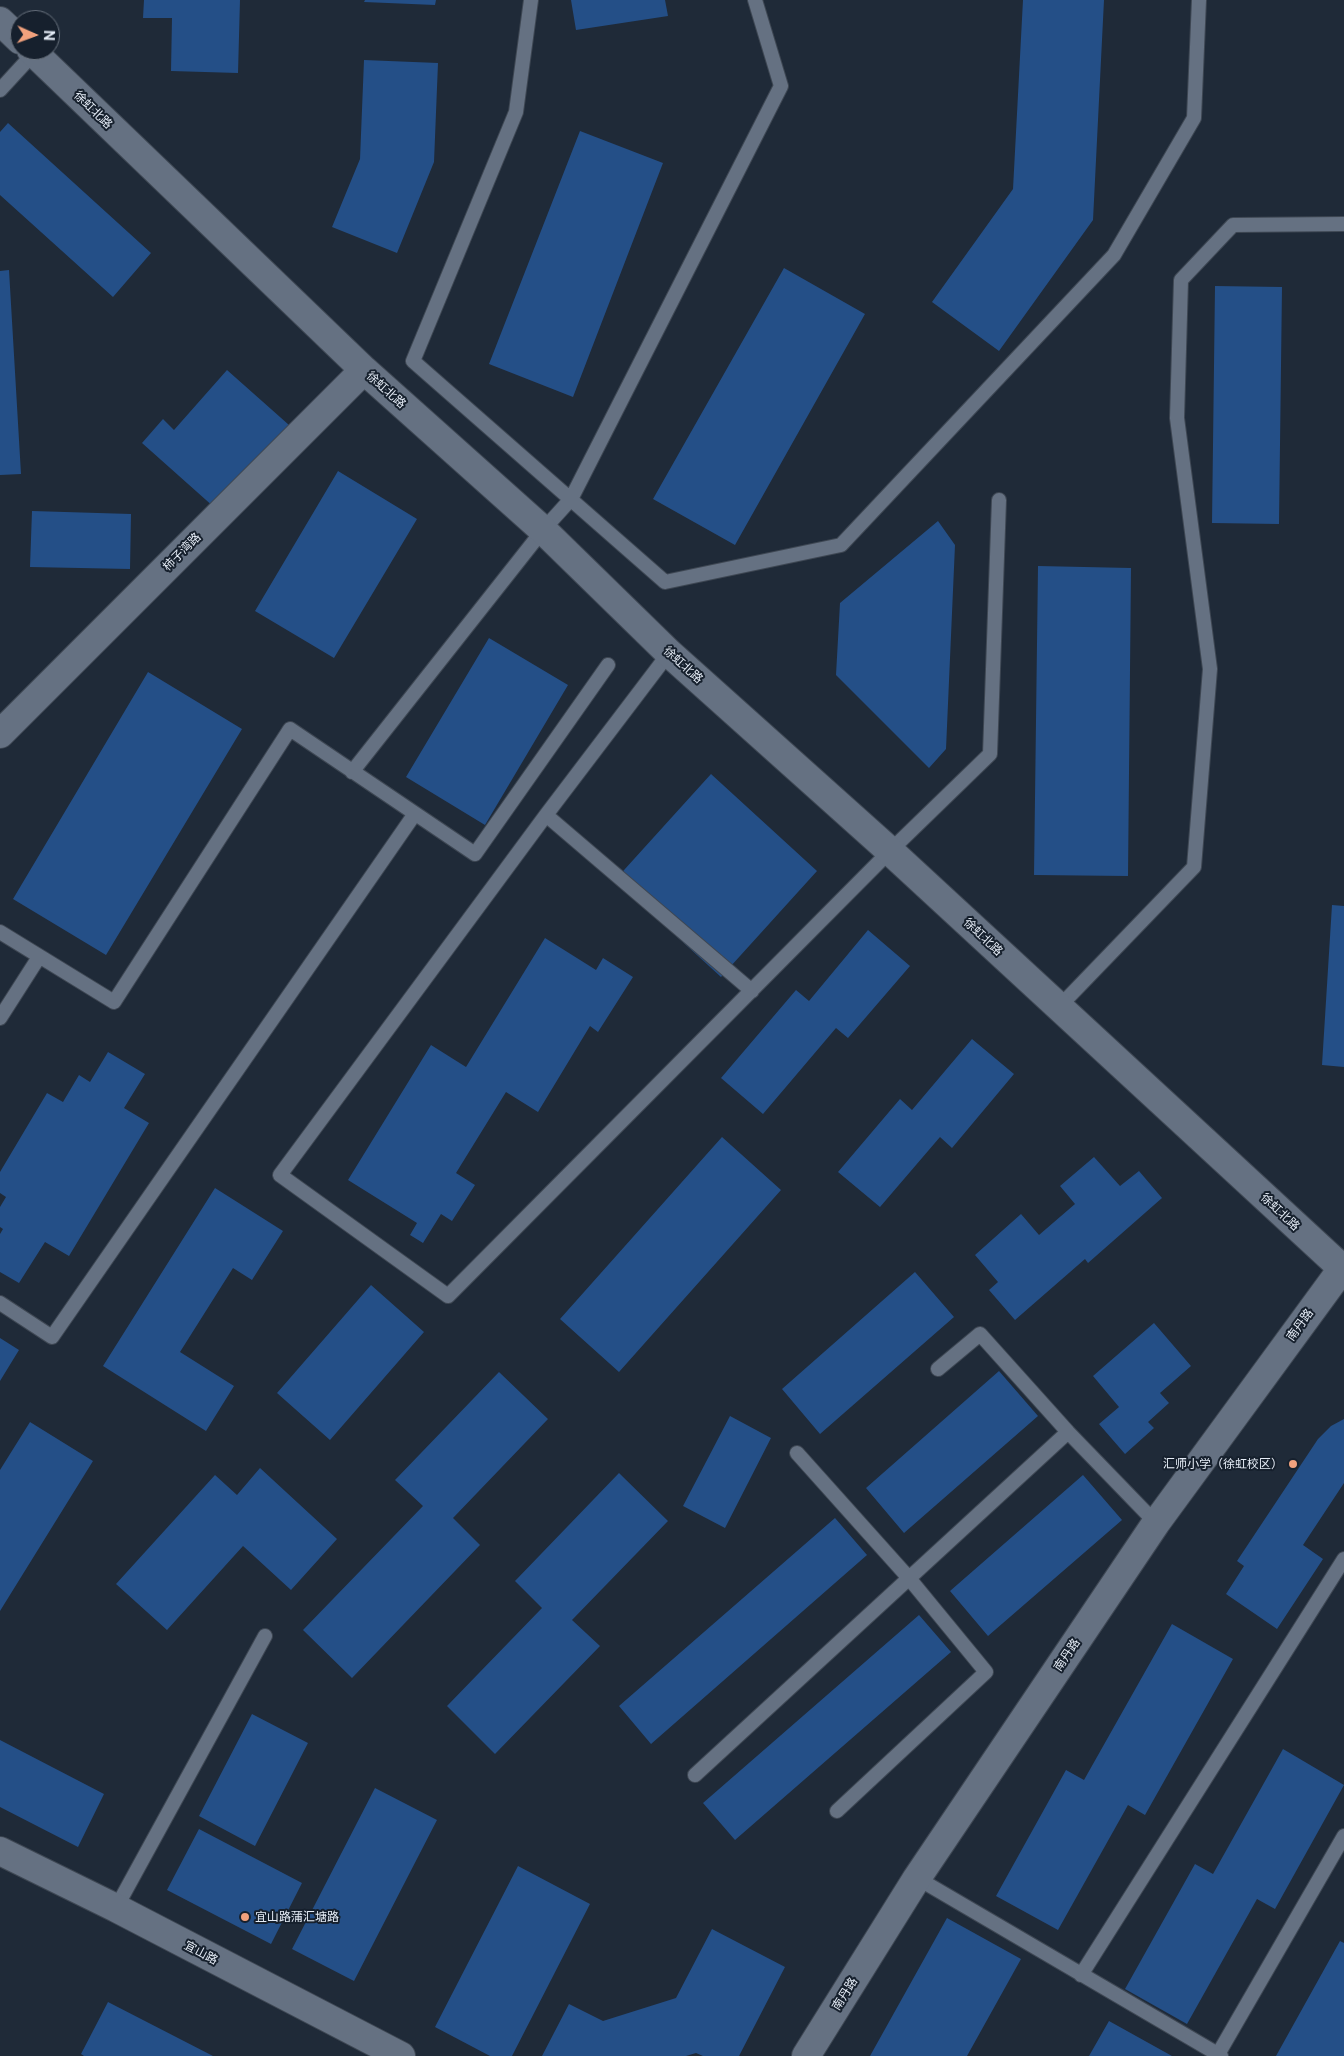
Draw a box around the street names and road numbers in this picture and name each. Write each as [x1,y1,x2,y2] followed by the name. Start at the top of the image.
[71,88,115,132] street label: 徐虹北路
[363,369,409,411] street label: 徐虹北路
[160,530,204,574] street label: 柿子湾路
[660,644,706,686] street label: 徐虹北路
[961,915,1005,959] street label: 徐虹北路
[1258,1190,1302,1234] street label: 徐虹北路
[1284,1306,1316,1344] street label: 南丹路
[1051,1636,1083,1674] street label: 南丹路
[182,1938,220,1968] street label: 宜山路
[829,1975,861,2013] street label: 南丹路

